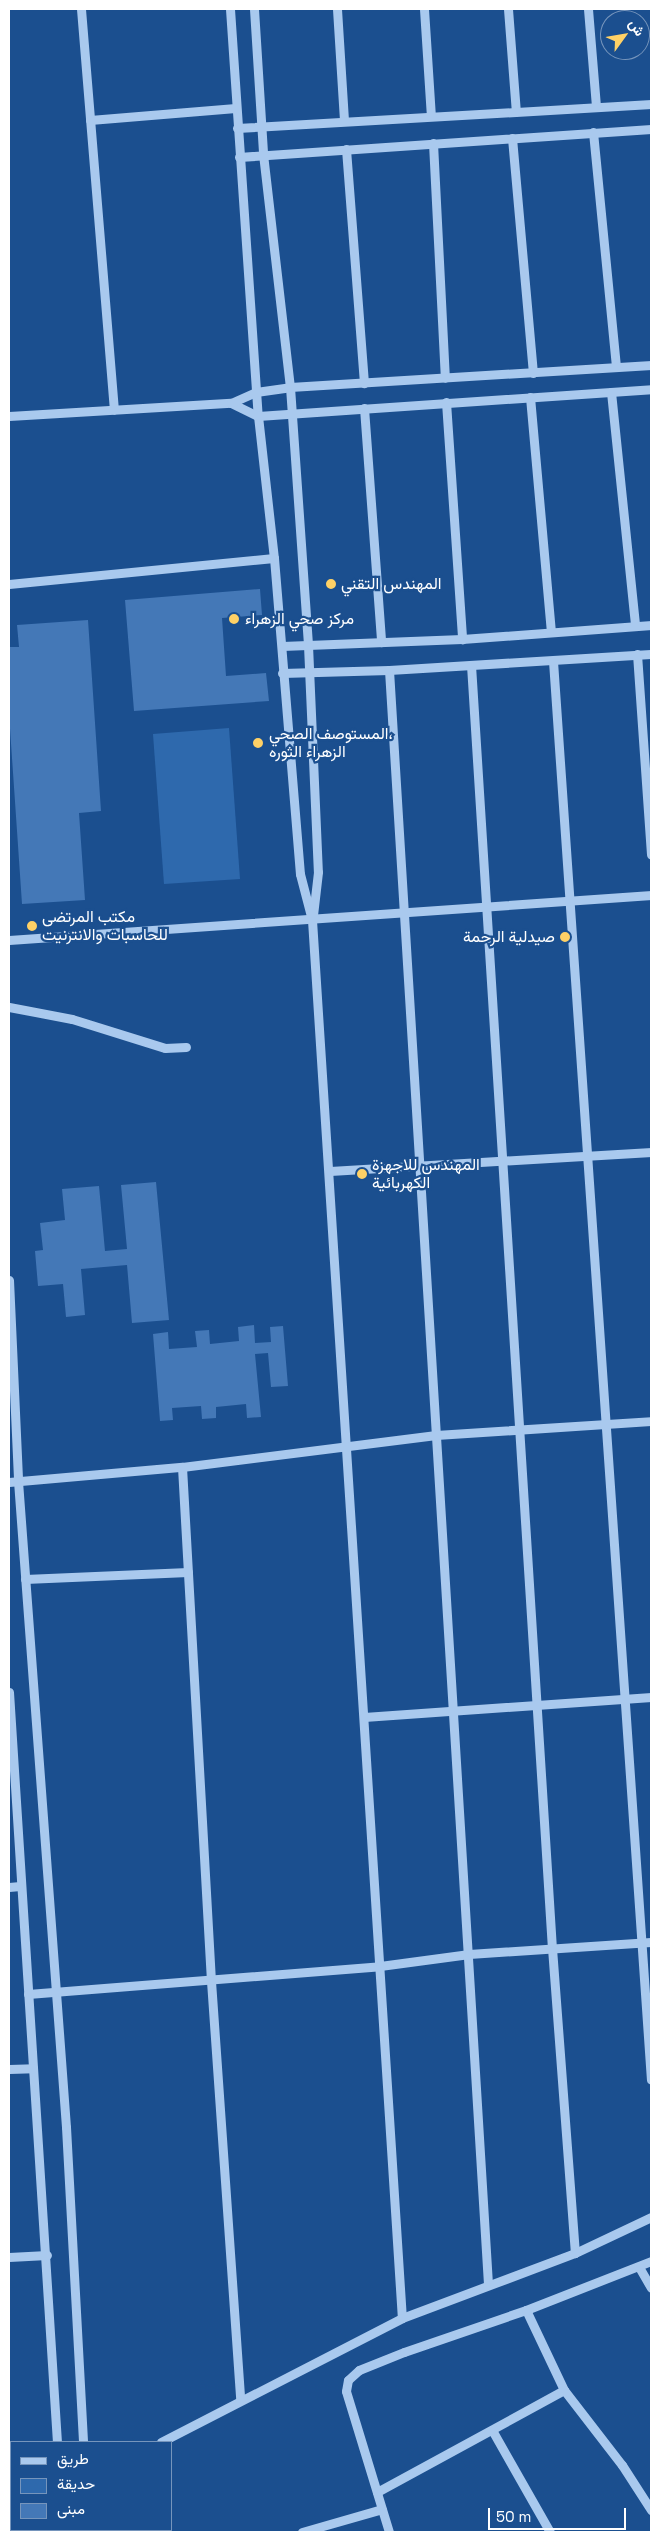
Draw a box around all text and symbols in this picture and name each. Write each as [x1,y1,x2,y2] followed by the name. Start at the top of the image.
[600,10,650,60] north arrow
[625,16,649,39] text: ش
[341,574,442,594] place label: المهندس التقني
[325,578,337,590] marker: المهندس التقني
[245,609,354,629] place label: مركز صحي الزهراء
[227,612,241,626] marker: مركز صحي الزهراء
[269,724,393,762] place label: المستوصف الصحي، الزهراء الثوره
[251,736,265,750] marker: المستوصف الصحي، الزهراء الثوره
[42,907,168,945] place label: مكتب المرتضى للحاسبات والانترنيت
[26,920,38,932] marker: مكتب المرتضى للحاسبات والانترنيت
[463,927,555,947] place label: صيدلية الرحمة
[559,931,571,943] marker: صيدلية الرحمة
[372,1155,480,1193] place label: المهندس للاجهزة الكهربائية
[356,1168,368,1180] marker: المهندس للاجهزة الكهربائية
[10,2441,172,2531] legend
[57,2449,89,2468] text: طريق
[57,2474,95,2493] text: حديقة
[490,2498,628,2530] scale bar
[57,2499,85,2518] text: مبنى
[496,2507,531,2526] text: 50 m

